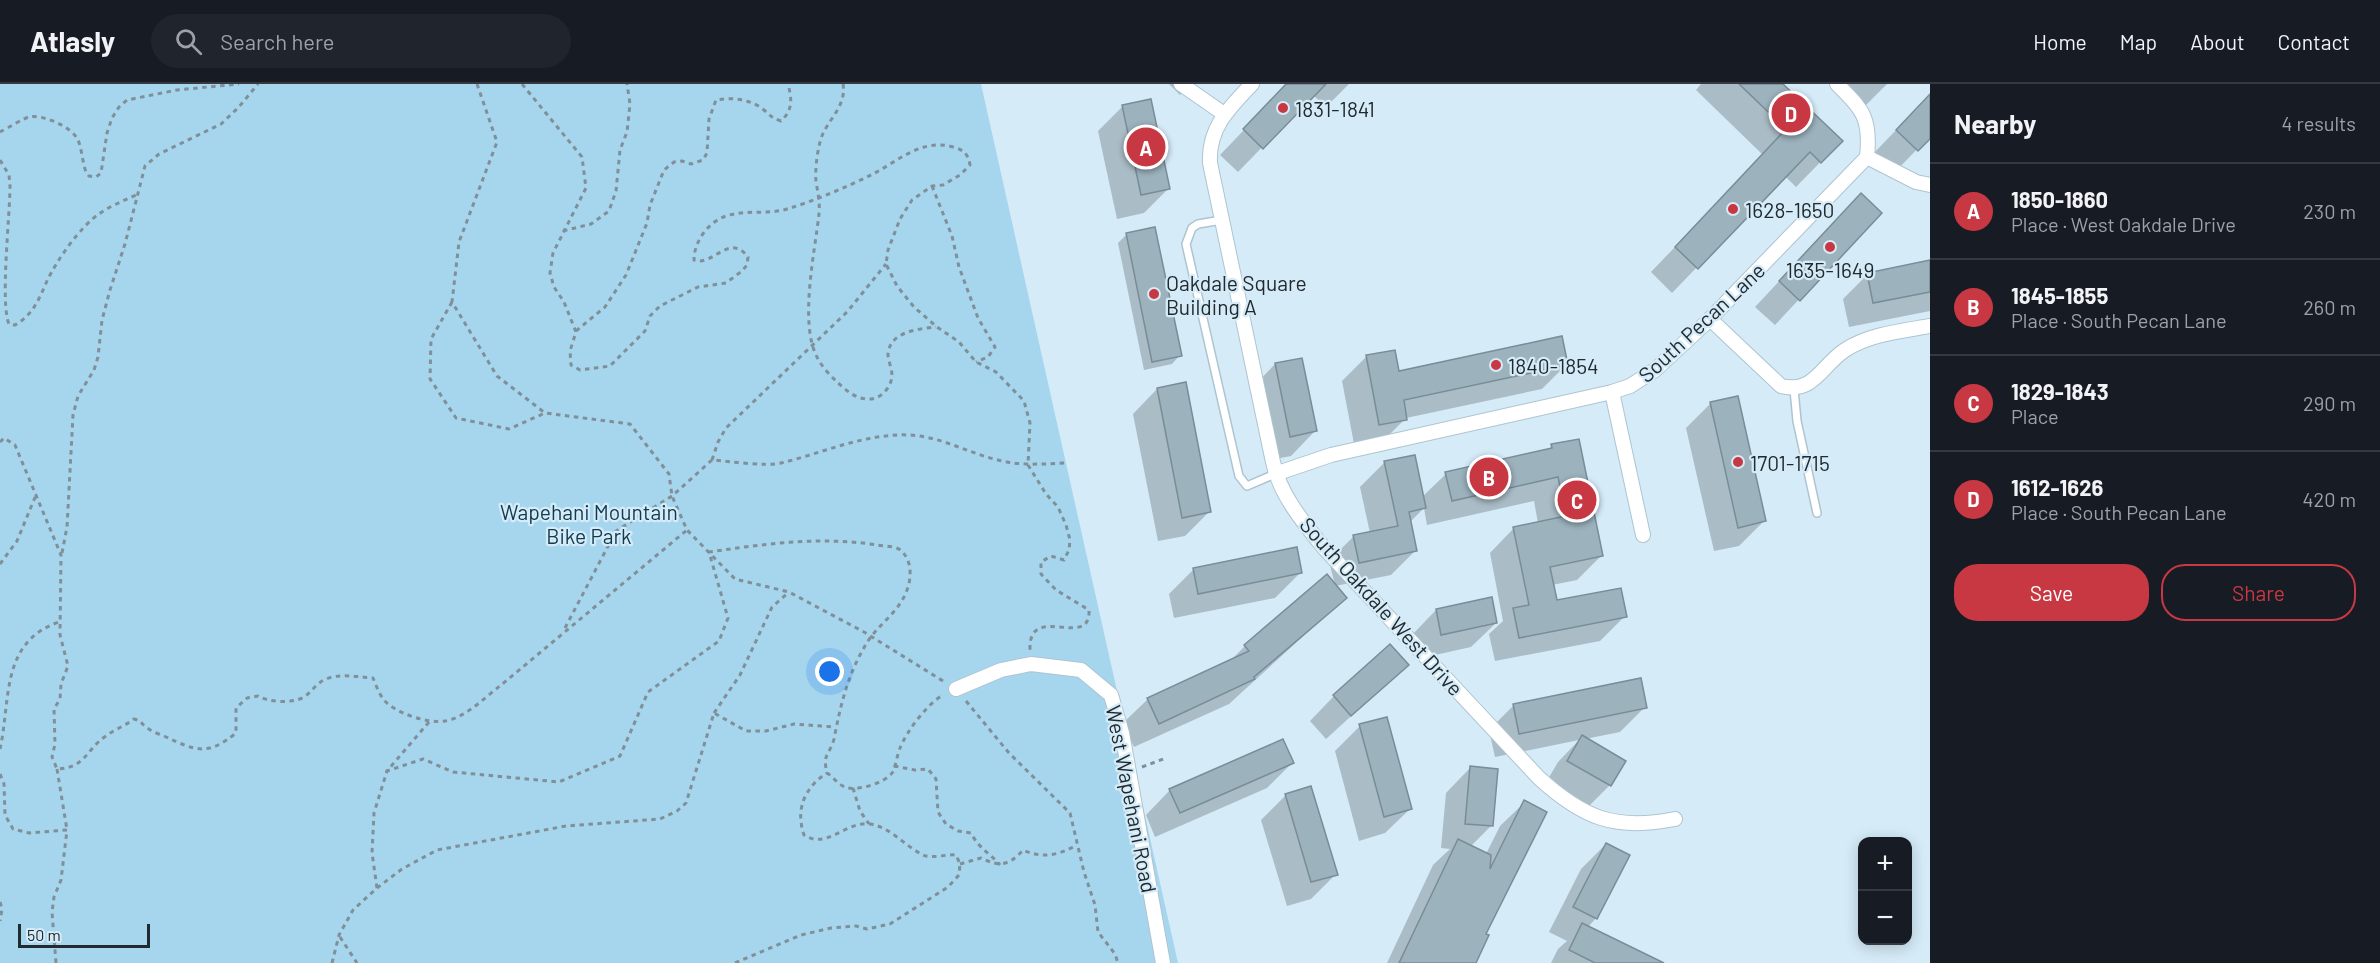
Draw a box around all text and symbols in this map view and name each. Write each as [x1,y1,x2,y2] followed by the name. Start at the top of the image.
[151,14,571,68] search box
[30,24,115,58] text: Atlasly
[172,25,205,58] icon: search
[220,28,335,54] text: Search here
[2033,29,2087,54] text: Home
[2120,29,2157,54] text: Map
[2190,29,2245,54] text: About
[2278,29,2350,54] text: Contact
[1772,90,1810,135] pin: D
[1295,96,1375,121] place label: 1831-1841
[1276,101,1290,115] marker: 1831-1841
[1954,108,2036,139] text: Nearby
[2281,111,2356,135] text: 4 results
[1126,124,1166,170] pin: A
[2011,186,2108,212] text: 1850-1860
[1745,197,1834,222] place label: 1628-1650
[1967,199,1980,223] text: A
[2303,199,2356,223] text: 230 m
[1726,202,1740,216] marker: 1628-1650
[2011,212,2236,236] text: Place · West Oakdale Drive
[1823,240,1837,254] marker: 1635-1649
[1633,257,1769,387] street label: South Pecan Lane
[1786,257,1874,282] place label: 1635-1649
[1166,270,1307,319] place label: Oakdale Square Building A
[2011,282,2108,308] text: 1845-1855
[1147,287,1161,301] marker: Oakdale Square Building A
[1967,295,1980,319] text: B
[2303,295,2356,319] text: 260 m
[2011,308,2227,332] text: Place · South Pecan Lane
[1508,353,1599,378] place label: 1840-1854
[1489,358,1503,372] marker: 1840-1854
[2011,378,2109,404] text: 1829-1843
[1967,391,1980,415] text: C
[2303,391,2356,415] text: 290 m
[2011,404,2059,428] text: Place
[1750,450,1830,475] place label: 1701-1715
[1470,454,1508,500] pin: B
[1731,455,1745,469] marker: 1701-1715
[2011,474,2103,500] text: 1612-1626
[1558,478,1596,522] pin: C
[1967,487,1980,511] text: D
[2302,487,2356,511] text: 420 m
[500,499,678,548] park label: Wapehani Mountain Bike Park
[2011,500,2227,524] text: Place · South Pecan Lane
[1295,512,1469,700] street label: South Oakdale West Drive
[1954,564,2149,621] button: Save
[2161,564,2356,621] button: Share
[815,657,844,686] your location
[1102,703,1162,895] street label: West Wapehani Road
[1858,837,1912,945] map controls
[1858,837,1912,891] button: +
[1858,891,1912,945] button: −
[18,921,150,948] scale bar
[27,925,61,944] text: 50 m

